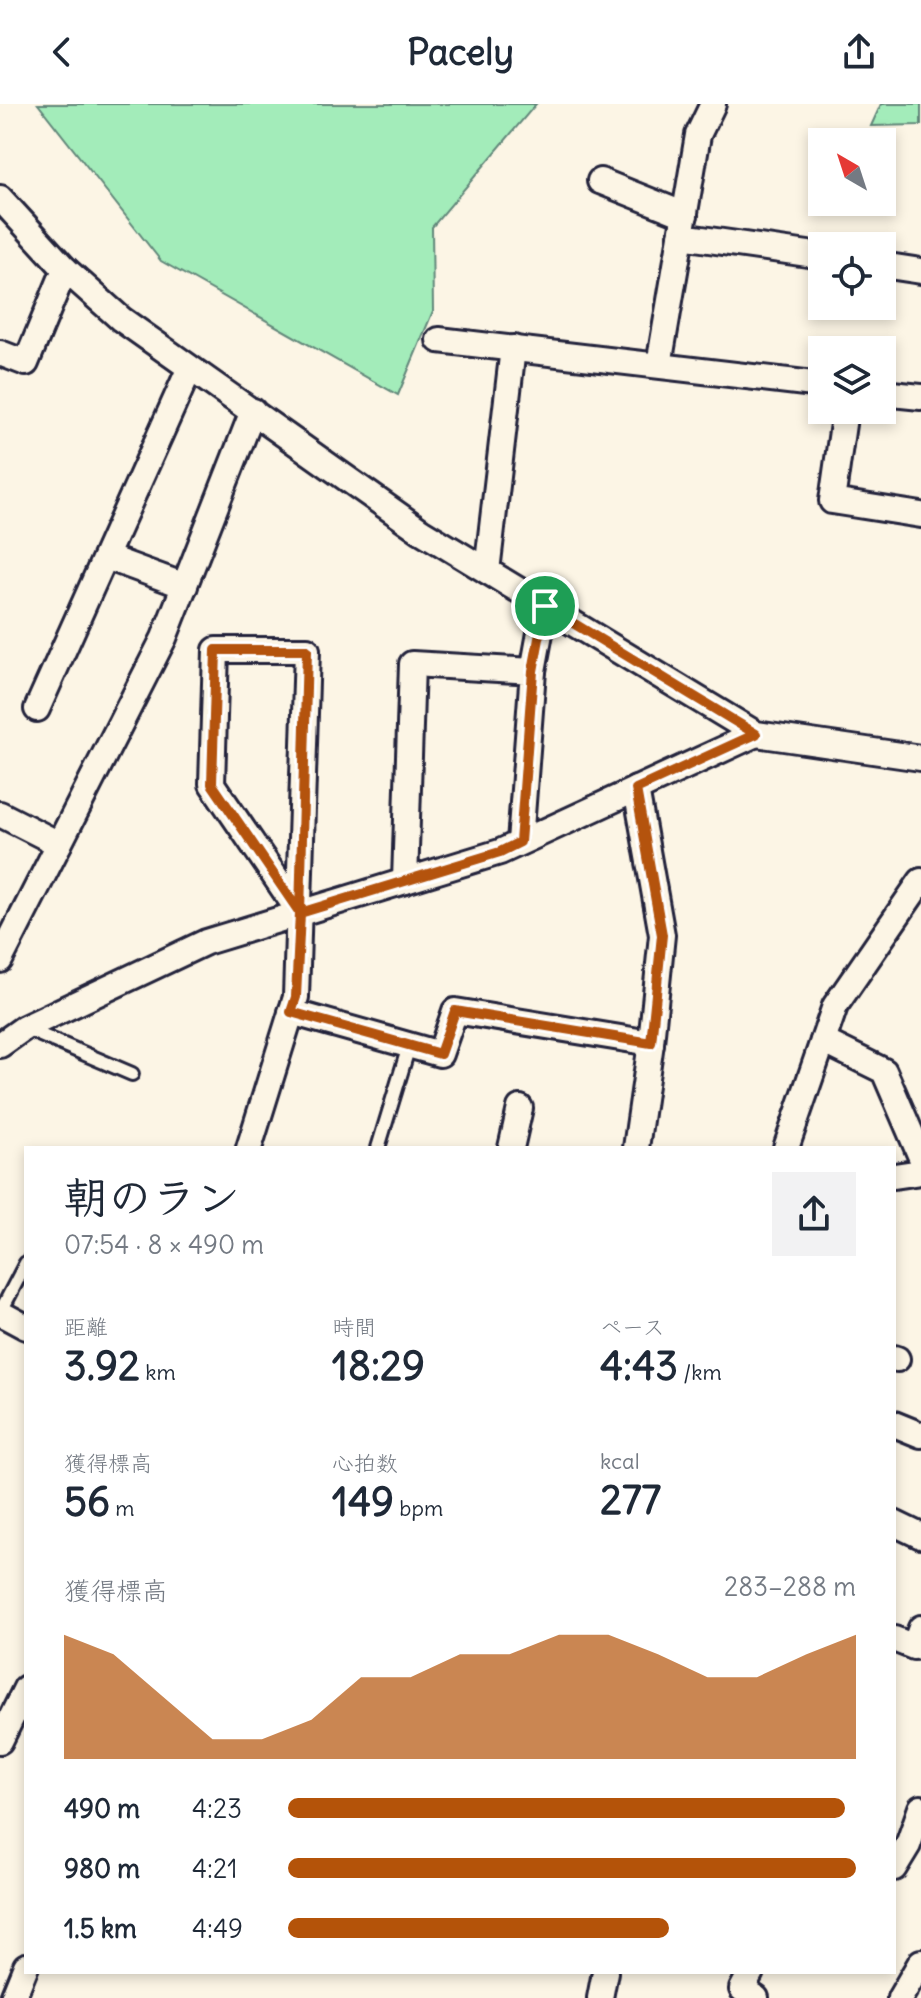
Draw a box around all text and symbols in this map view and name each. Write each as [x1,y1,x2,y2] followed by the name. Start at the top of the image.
[40,30,84,74] icon: back
[407,30,514,75] text: Pacely
[837,30,881,74] icon: share
[808,128,896,216] north arrow
[808,128,896,424] map controls
[808,232,896,320] button: locate
[808,336,896,424] button: layers
[511,572,579,640] pin
[523,584,567,628] icon: arrive
[64,1170,240,1225] text: 朝のラン
[772,1172,856,1256] button: share
[64,1228,264,1261] text: 07:54 · 8 × 490 m
[64,1313,108,1341] text: 距離
[332,1313,376,1341] text: 時間
[600,1313,665,1341] text: ペース
[64,1341,140,1391] text: 3.92
[332,1341,425,1391] text: 18:29
[600,1341,678,1391] text: 4:43
[140,1358,176,1386] text: km
[678,1358,722,1386] text: /km
[600,1447,640,1475] text: kcal
[64,1449,152,1477] text: 獲得標高
[332,1449,398,1477] text: 心拍数
[600,1475,661,1525] text: 277
[64,1477,110,1527] text: 56
[332,1477,394,1527] text: 149
[110,1494,135,1522] text: m
[394,1494,443,1522] text: bpm
[724,1570,856,1603] text: 283–288 m
[64,1574,168,1607] text: 獲得標高
[64,1792,140,1825] text: 490 m
[192,1792,242,1825] text: 4:23
[64,1852,140,1885] text: 980 m
[192,1852,237,1885] text: 4:21
[64,1912,137,1945] text: 1.5 km
[192,1912,243,1945] text: 4:49

